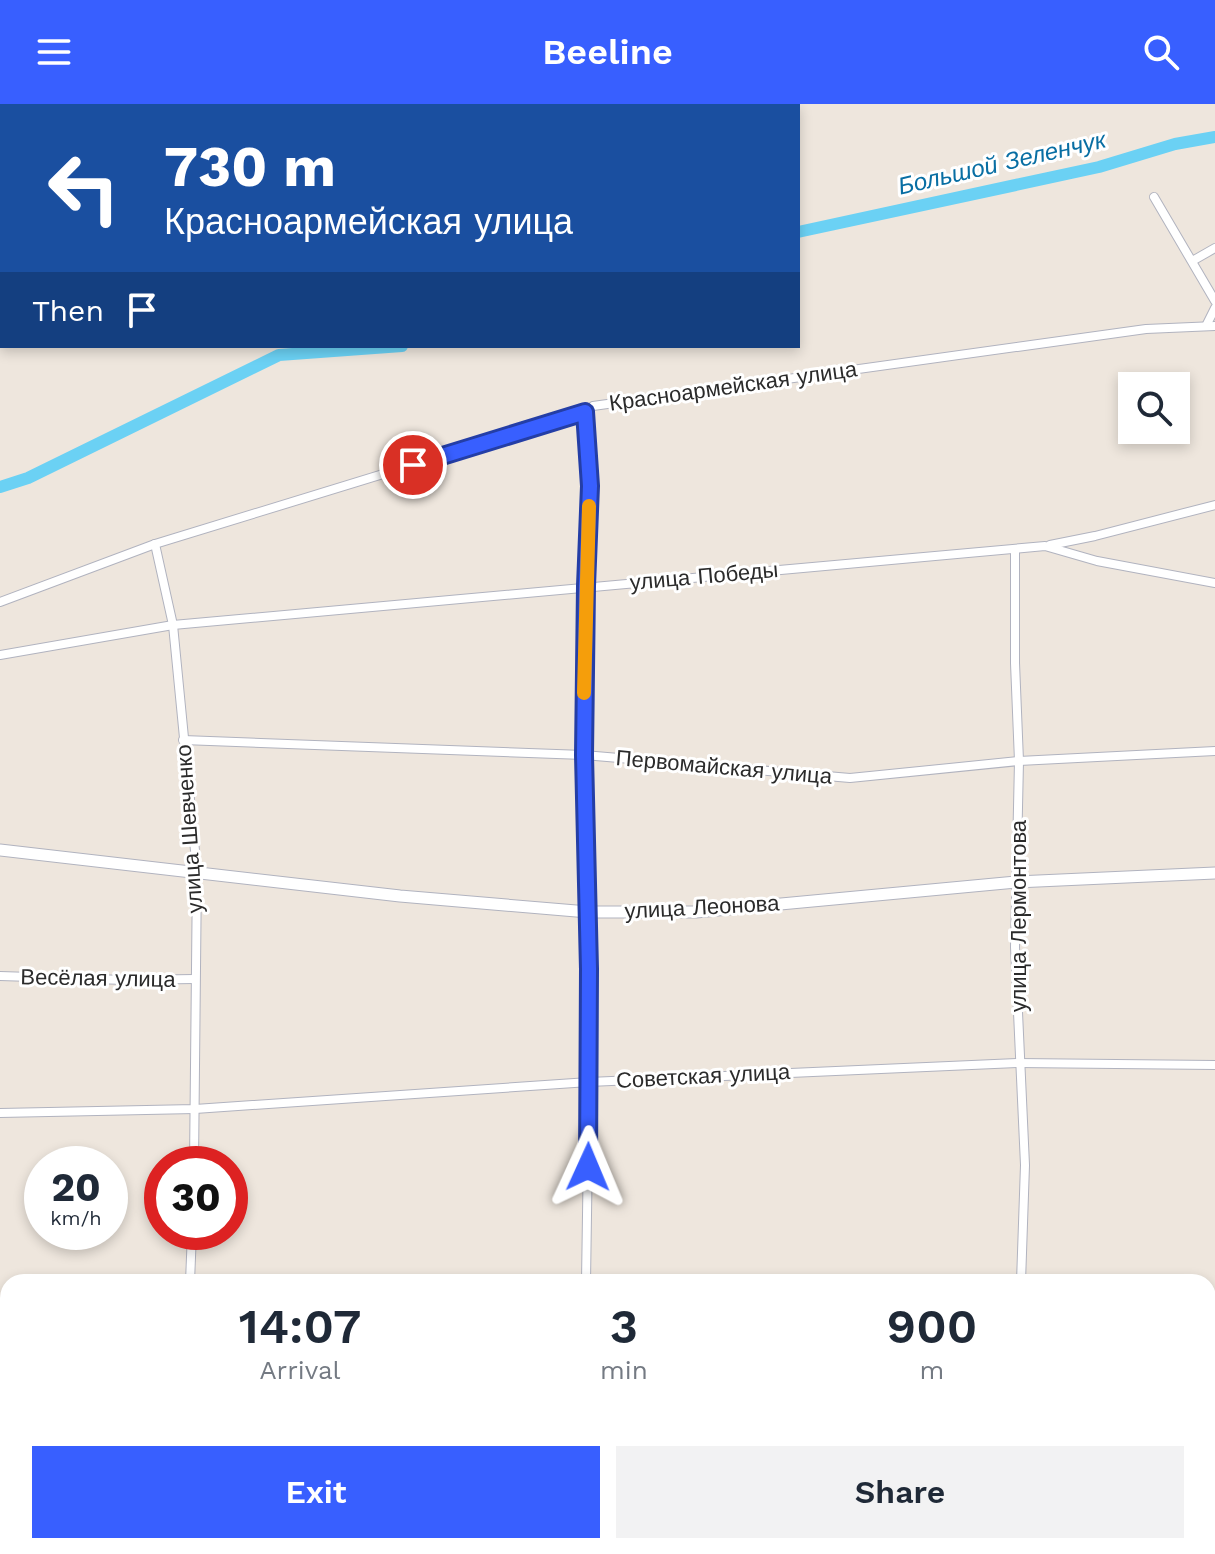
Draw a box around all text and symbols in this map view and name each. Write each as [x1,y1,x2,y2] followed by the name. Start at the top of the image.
[32,30,76,74] icon: menu
[1139,30,1183,74] icon: search
[542,31,673,73] text: Beeline
[895,125,1110,201] water label: Большой Зеленчук
[164,134,336,200] text: 730 m
[32,136,136,240] icon: left
[164,201,573,243] text: Красноармейская улица
[120,288,164,332] icon: arrive
[32,293,104,328] text: Then
[607,356,859,416] street label: Красноармейская улица
[1118,372,1190,444] map controls
[1118,372,1190,444] button: search
[379,431,447,499] pin
[391,443,435,487] icon: arrive
[629,557,779,595] street label: улица Победы
[171,744,207,914] street label: улица Шевченко
[615,745,834,789] street label: Первомайская улица
[1006,819,1031,1012] street label: улица Лермонтова
[624,890,781,924] street label: улица Леонова
[20,964,177,992] street label: Весёлая улица
[615,1059,791,1093] street label: Советская улица
[546,1125,630,1209] position arrow
[144,1146,248,1250] speed limit sign: 30
[51,1164,101,1211] text: 20
[50,1206,102,1230] text: km/h
[239,1298,361,1355] text: 14:07
[610,1298,638,1355] text: 3
[887,1298,977,1355] text: 900
[259,1355,341,1385] text: Arrival
[600,1355,648,1385] text: min
[920,1355,944,1385] text: m
[32,1446,600,1538] button: Exit
[616,1446,1184,1538] button: Share

